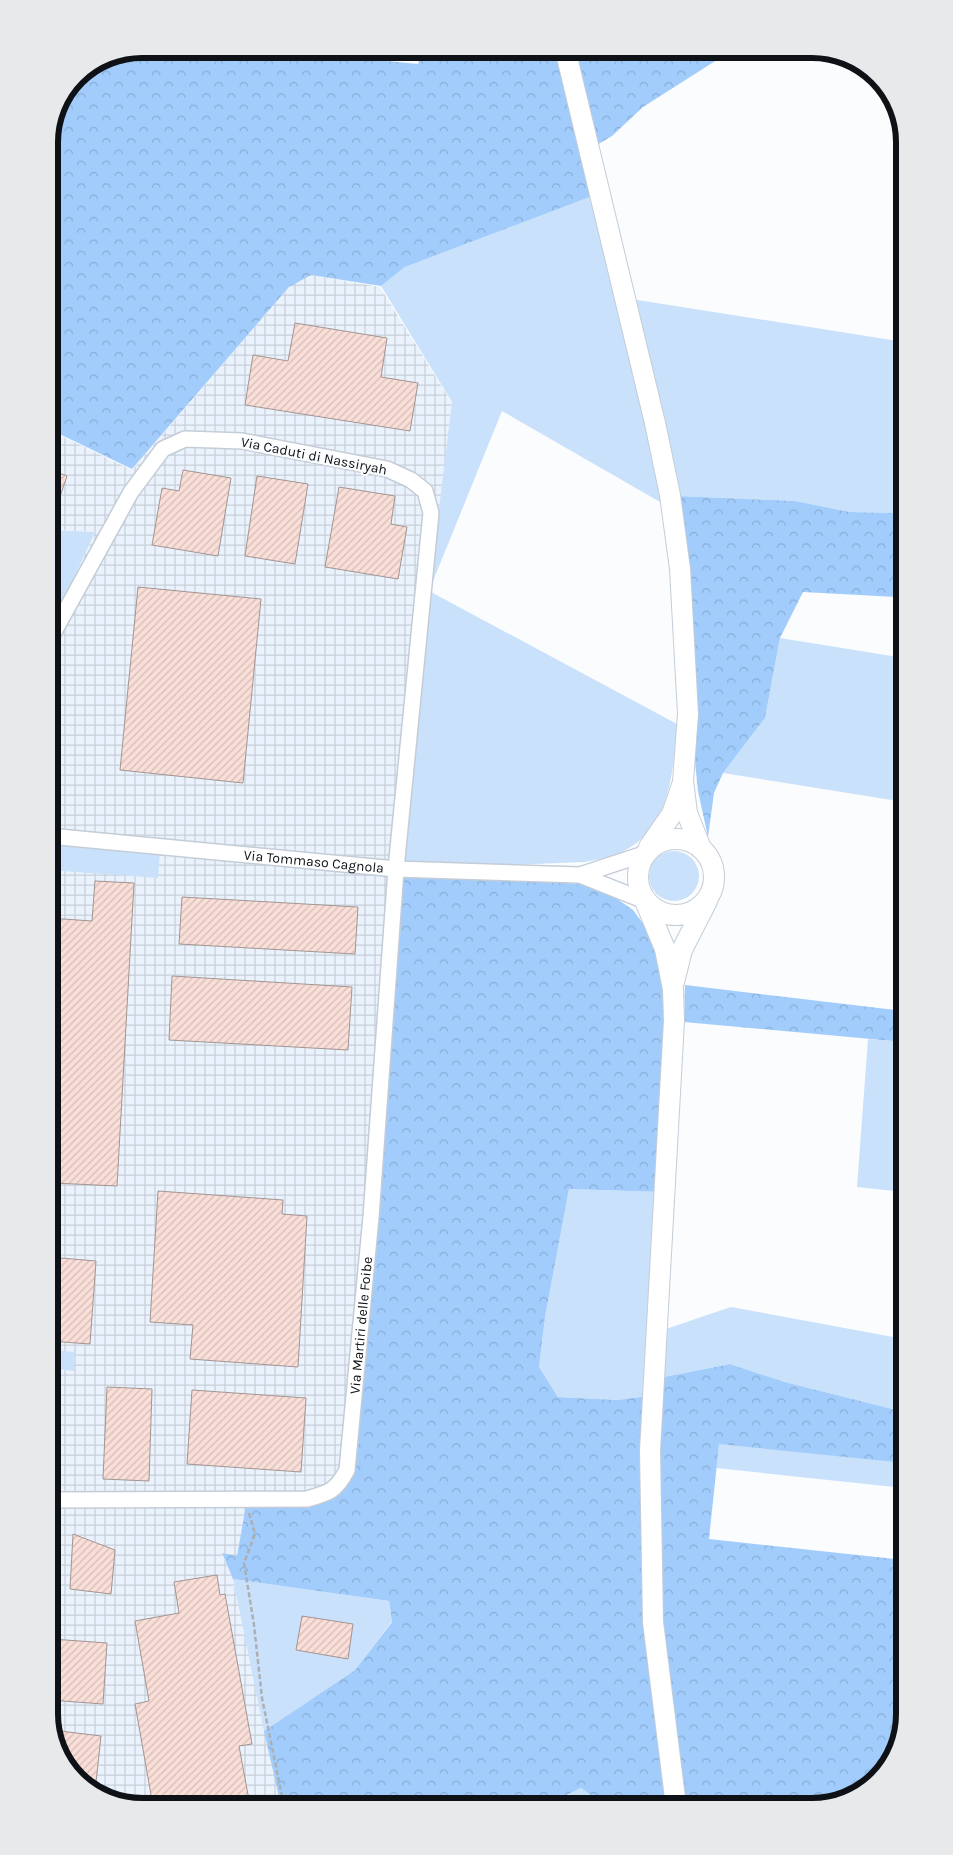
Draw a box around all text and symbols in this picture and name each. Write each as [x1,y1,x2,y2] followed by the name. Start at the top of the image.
[239,433,389,479] street label: Via Caduti di Nassiryah
[243,846,385,876] street label: Via Tommaso Cagnola
[346,1256,376,1395] street label: Via Martiri delle Foibe

